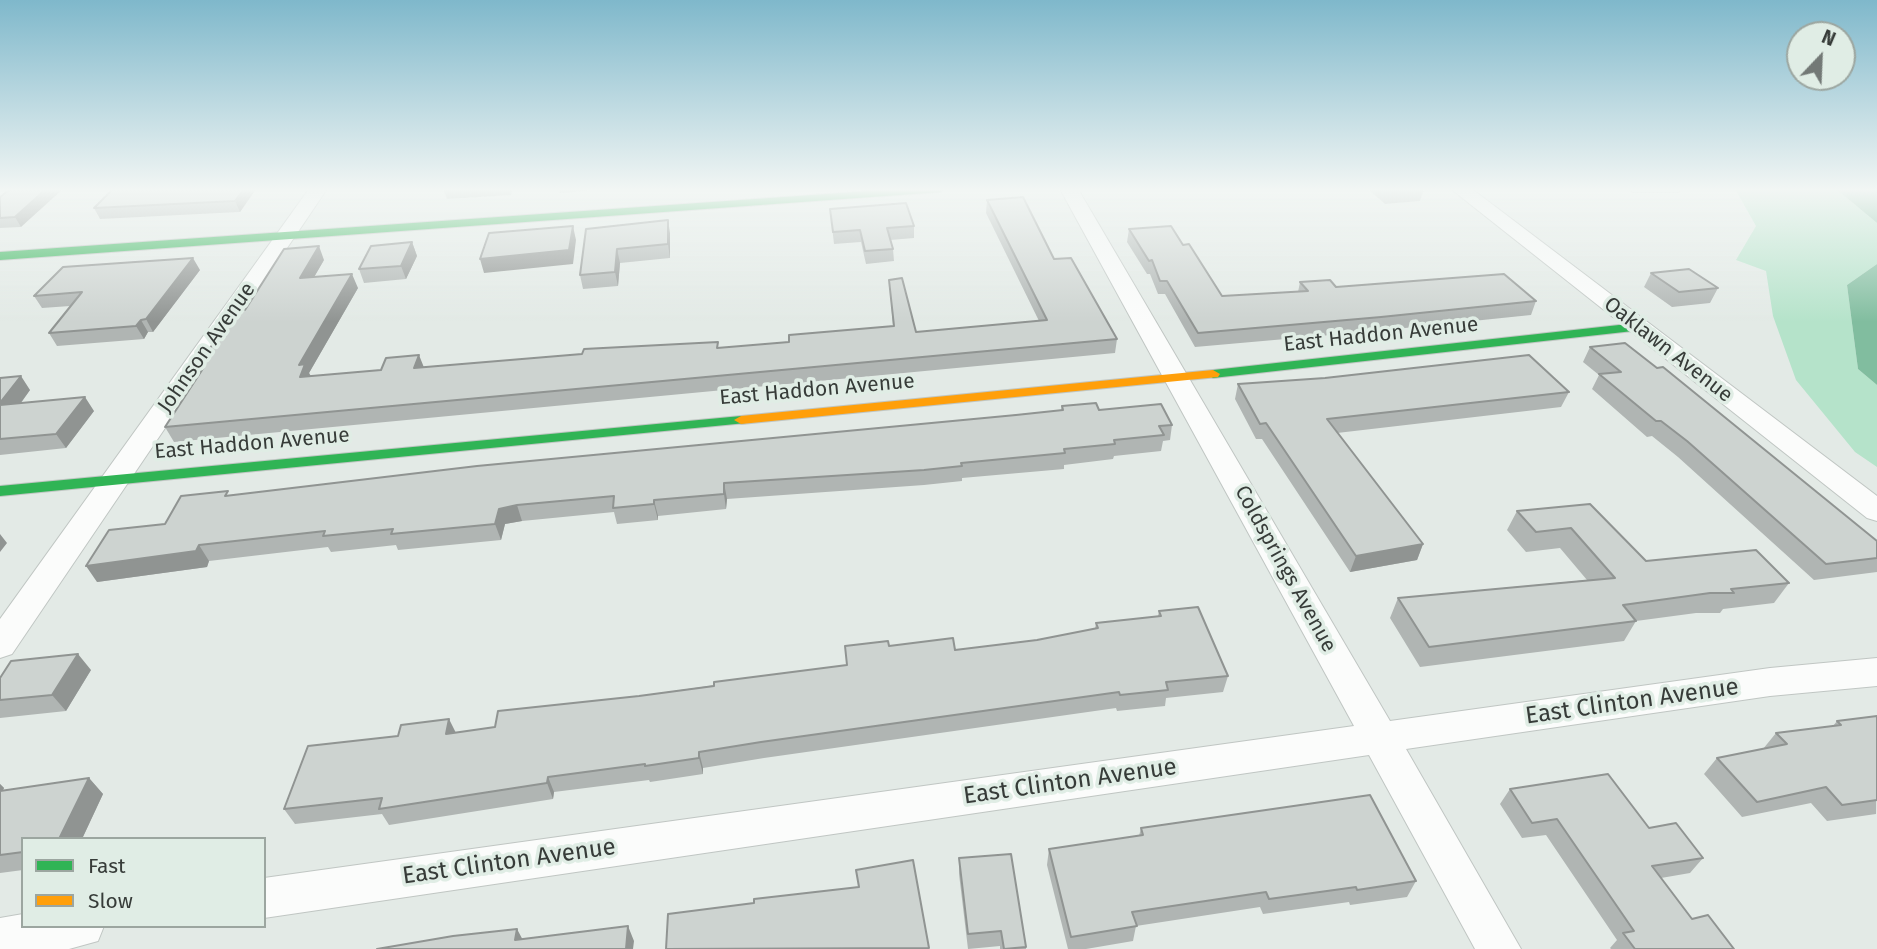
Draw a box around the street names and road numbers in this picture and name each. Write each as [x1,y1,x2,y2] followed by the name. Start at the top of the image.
[153,278,261,418] street label: Johnson Avenue
[1599,292,1737,408] street label: Oaklawn Avenue
[1282,312,1480,358] street label: East Haddon Avenue
[718,369,916,411] street label: East Haddon Avenue
[153,423,351,465] street label: East Haddon Avenue
[1229,481,1341,657] street label: Coldsprings Avenue
[1524,673,1740,731] street label: East Clinton Avenue
[962,753,1178,811] street label: East Clinton Avenue
[401,833,617,891] street label: East Clinton Avenue

